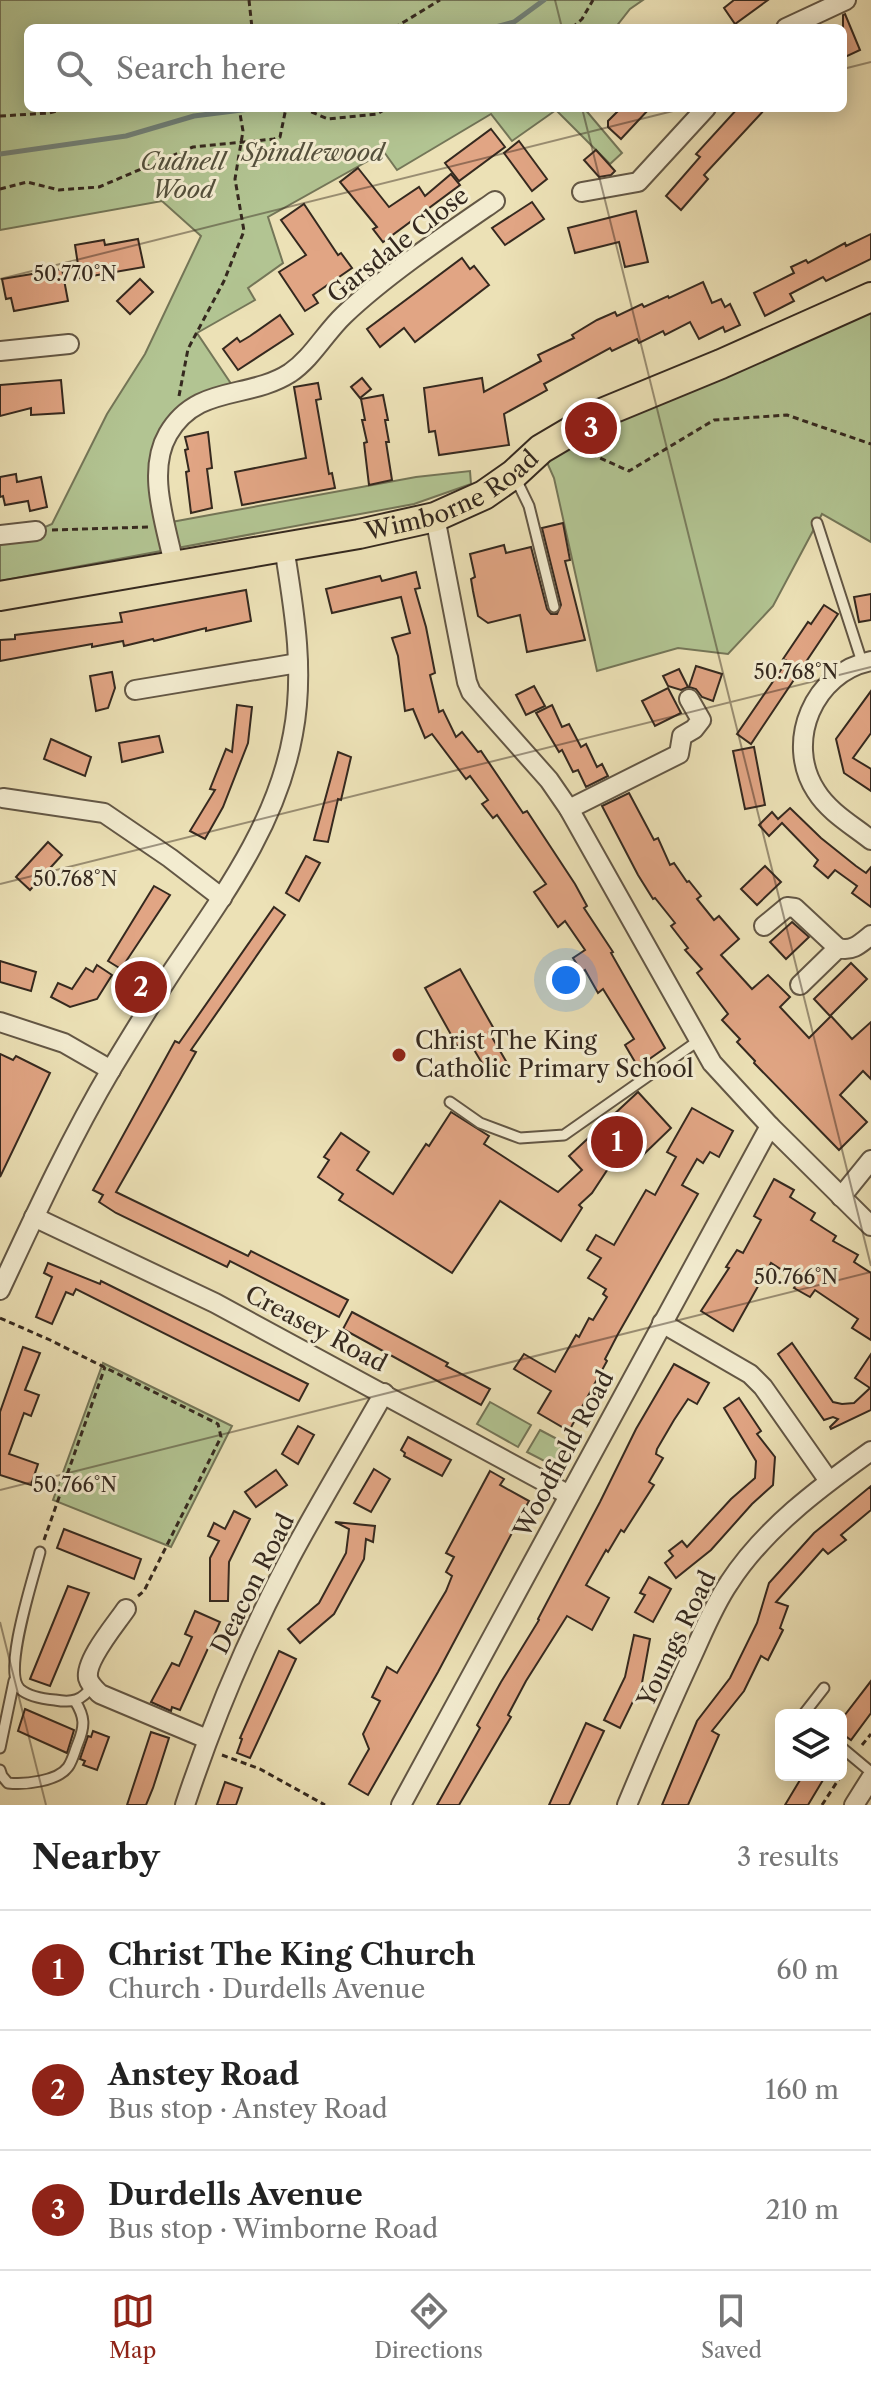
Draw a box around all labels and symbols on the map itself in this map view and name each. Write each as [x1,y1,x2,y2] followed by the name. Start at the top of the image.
[240,138,387,167] park label: Spindlewood
[140,147,228,204] park label: Cudnell Wood
[321,181,474,309] street label: Garsdale Close
[33,262,117,286] text: 50.770°N
[565,398,617,458] pin: 3
[362,444,545,546] street label: Wimborne Road
[754,660,838,684] text: 50.768°N
[33,867,117,891] text: 50.768°N
[115,957,167,1017] pin: 2
[546,960,586,1000] your location
[415,1026,694,1083] place label: Christ The King Catholic Primary School
[390,1046,408,1064] marker: Christ The King Catholic Primary School
[591,1112,643,1172] pin: 1
[754,1265,838,1289] text: 50.766°N
[240,1279,392,1378] street label: Creasey Road
[507,1365,620,1543] street label: Woodfield Road
[33,1473,117,1497] text: 50.766°N
[205,1508,301,1659] street label: Deacon Road
[631,1566,722,1712] street label: Youngs Road

